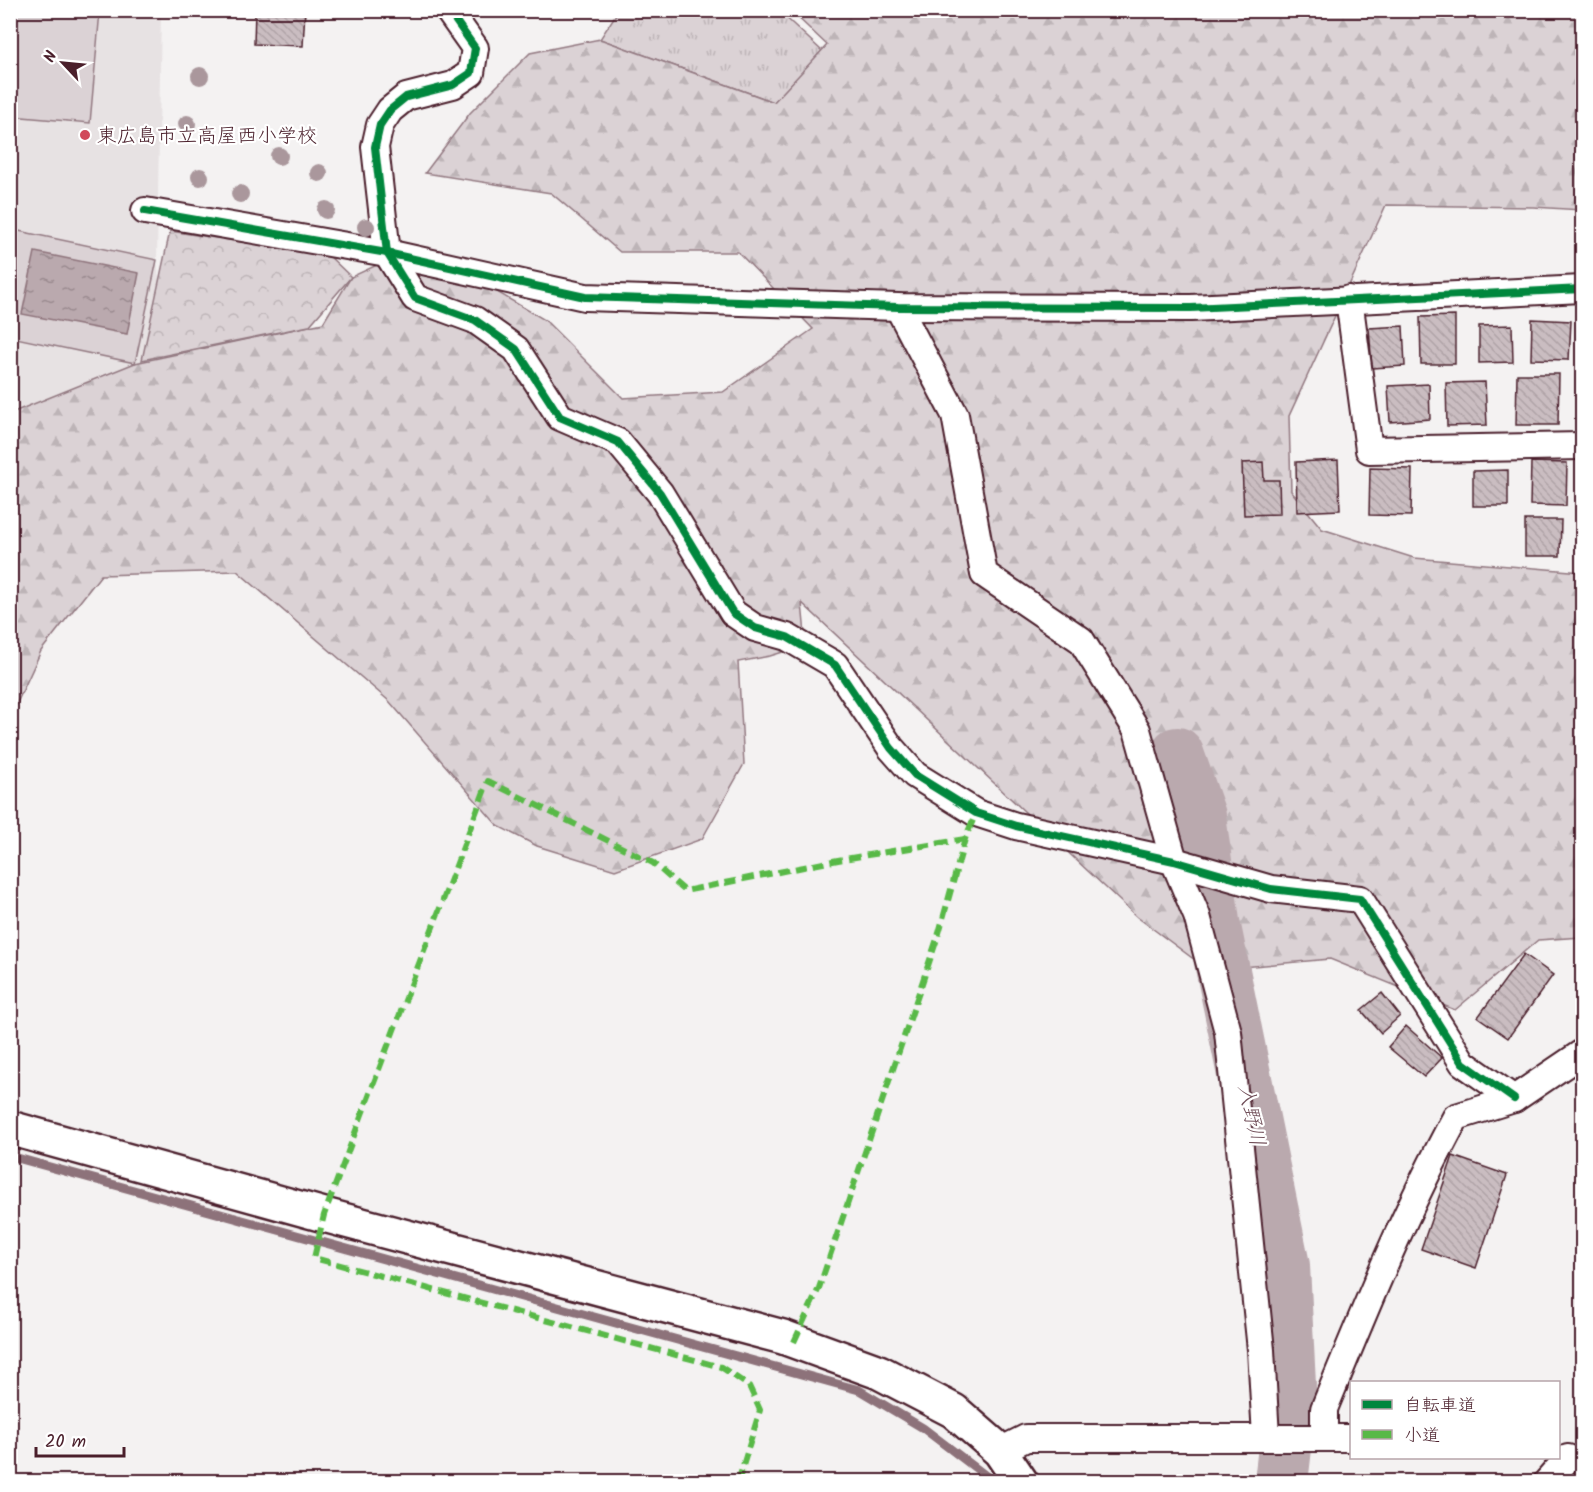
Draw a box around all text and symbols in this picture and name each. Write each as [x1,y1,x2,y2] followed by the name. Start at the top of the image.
[33,33,93,93] north arrow
[37,47,64,67] text: N
[97,121,317,153] place label: 東広島市立高屋西小学校
[78,128,92,142] marker: 東広島市立高屋西小学校
[1228,1081,1273,1150] water label: 入野川
[1350,1381,1560,1459] legend
[1404,1392,1476,1421] text: 自転車道
[36,1420,124,1458] scale bar
[1404,1422,1440,1451] text: 小道
[45,1428,86,1457] text: 20 m

